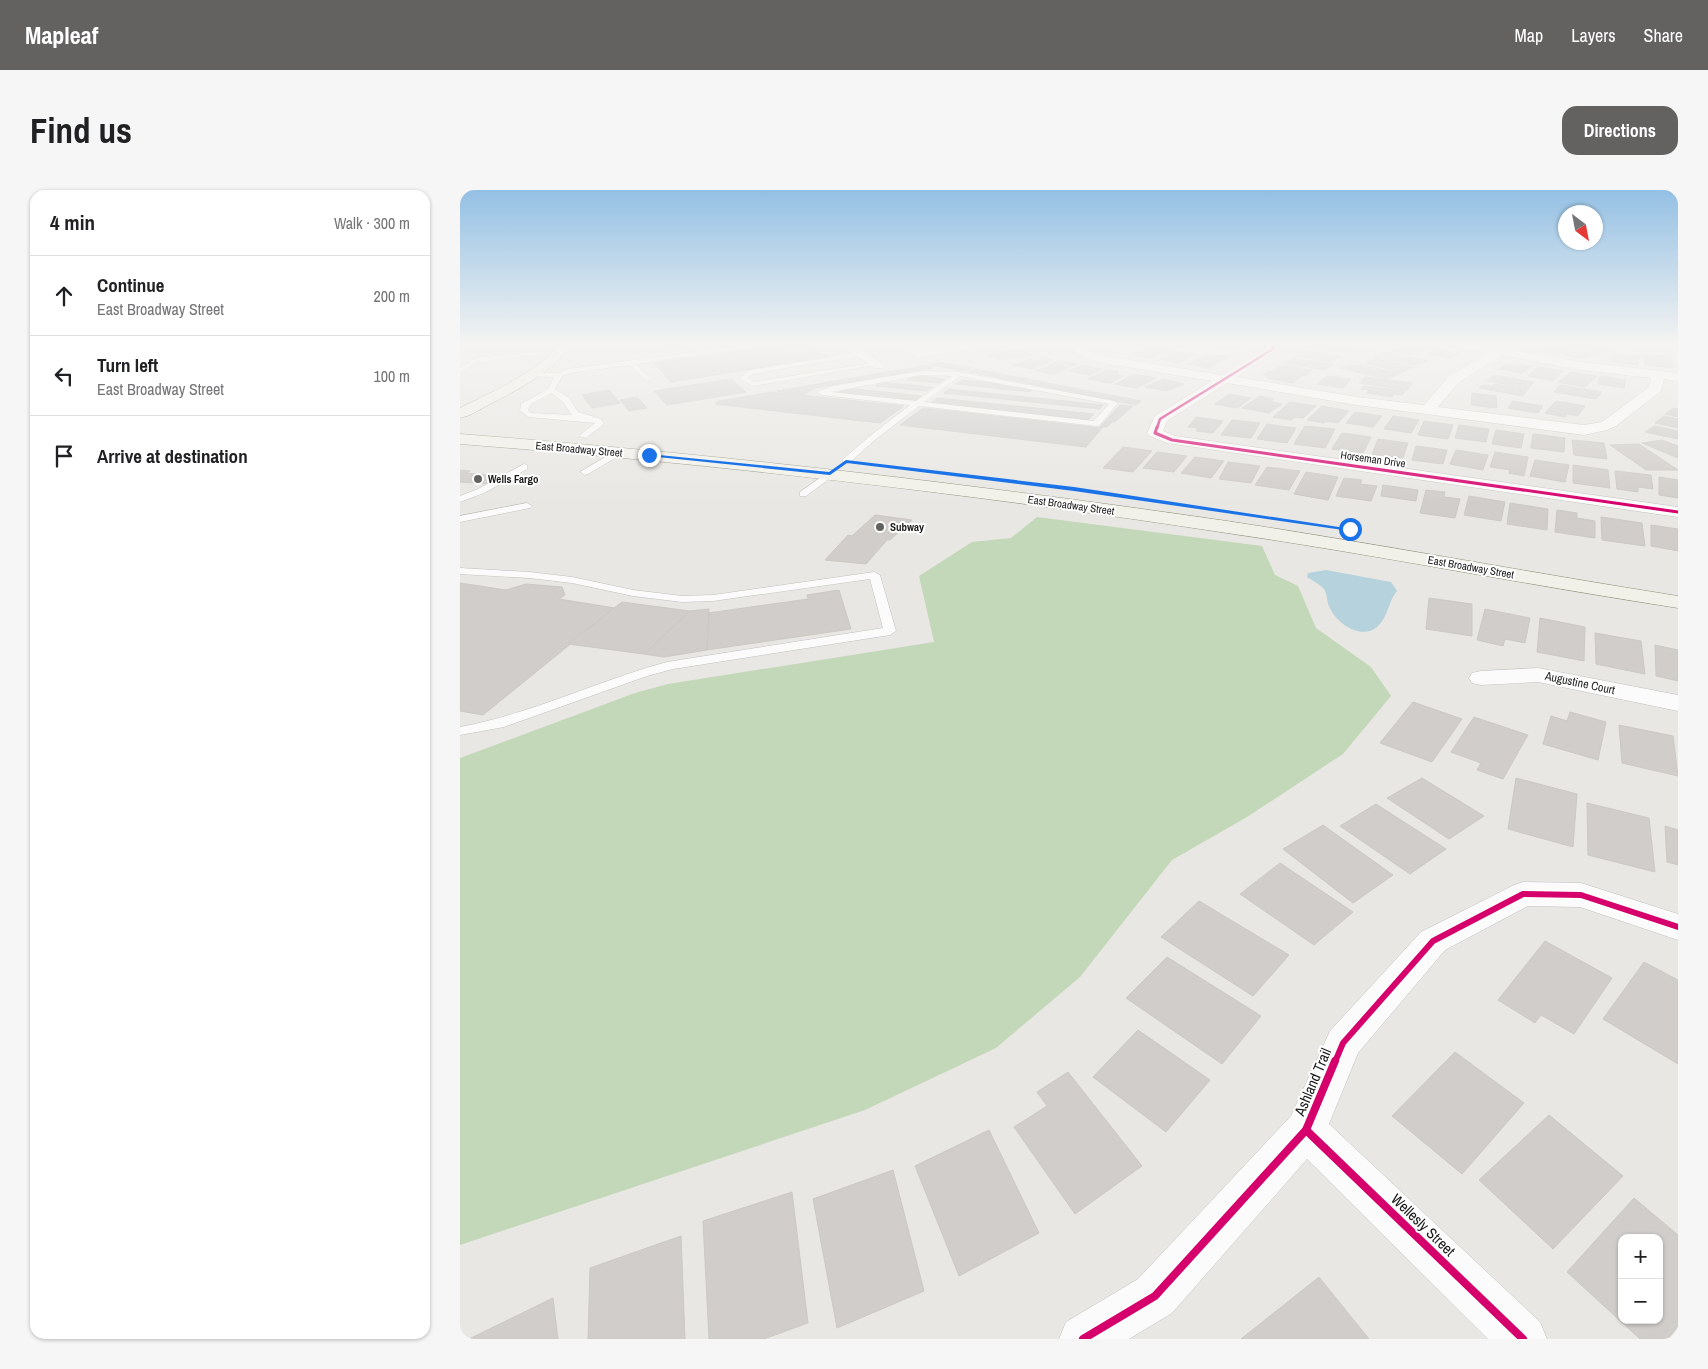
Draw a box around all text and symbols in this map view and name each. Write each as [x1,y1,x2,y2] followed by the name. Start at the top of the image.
[25,19,98,51] text: Mapleaf
[1515,23,1543,48] text: Map
[1571,23,1616,48] text: Layers
[1644,23,1683,48] text: Share
[1562,106,1678,155] button: Directions
[30,107,132,154] text: Find us
[1558,205,1603,250] north arrow
[50,208,95,237] text: 4 min
[334,212,410,234] text: Walk · 300 m
[97,272,165,298] text: Continue
[50,282,78,310] icon: ahead
[374,285,410,307] text: 200 m
[97,298,224,320] text: East Broadway Street
[97,352,158,378] text: Turn left
[50,362,78,390] icon: left
[374,365,410,387] text: 100 m
[97,378,224,400] text: East Broadway Street
[535,438,624,460] street label: East Broadway Street
[50,442,78,470] icon: arrive
[97,443,248,469] text: Arrive at destination
[638,444,661,467] route end
[1340,447,1406,471] street label: Horseman Drive
[488,472,539,486] place label: Wells Fargo
[472,473,484,485] marker: Wells Fargo
[1027,492,1116,518] street label: East Broadway Street
[1339,518,1362,541] route start
[890,520,924,534] place label: Subway
[874,521,886,533] marker: Subway
[1427,553,1516,582] street label: East Broadway Street
[1543,668,1617,698] street label: Augustine Court
[1288,1045,1336,1120] street label: Ashland Trail
[1387,1189,1460,1261] street label: Wellesly Street
[1618,1234,1663,1324] map controls
[1618,1234,1663,1279] button: +
[1618,1279,1663,1324] button: −

